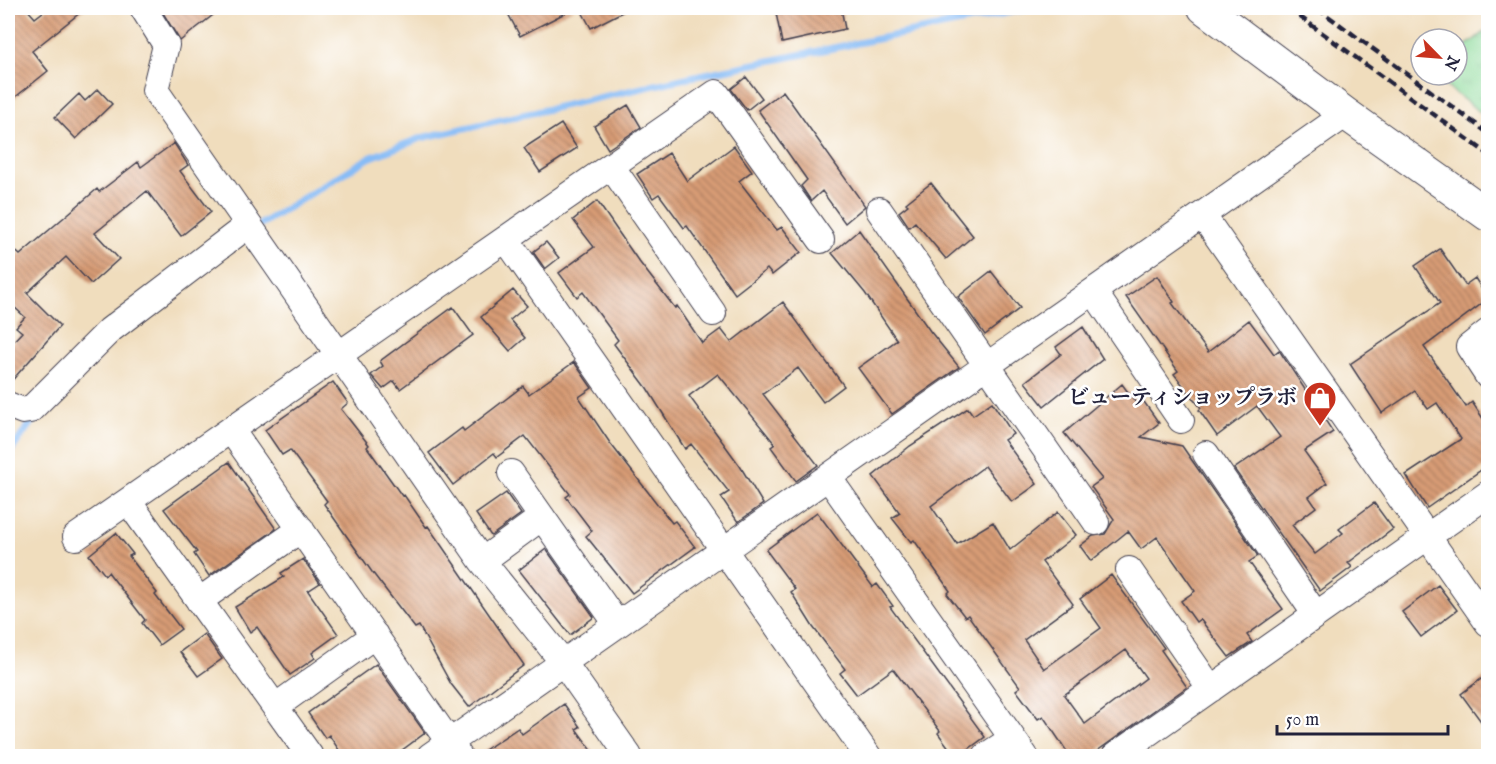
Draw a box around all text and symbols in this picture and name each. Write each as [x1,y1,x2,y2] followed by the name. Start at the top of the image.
[1409,27,1469,87] north arrow
[1439,51,1463,73] text: N
[1302,380,1338,427] shop icon: ビューティショップラボ
[1068,385,1297,412] place label: ビューティショップラボ
[1277,698,1448,736] scale bar
[1286,709,1319,732] text: 50 m

